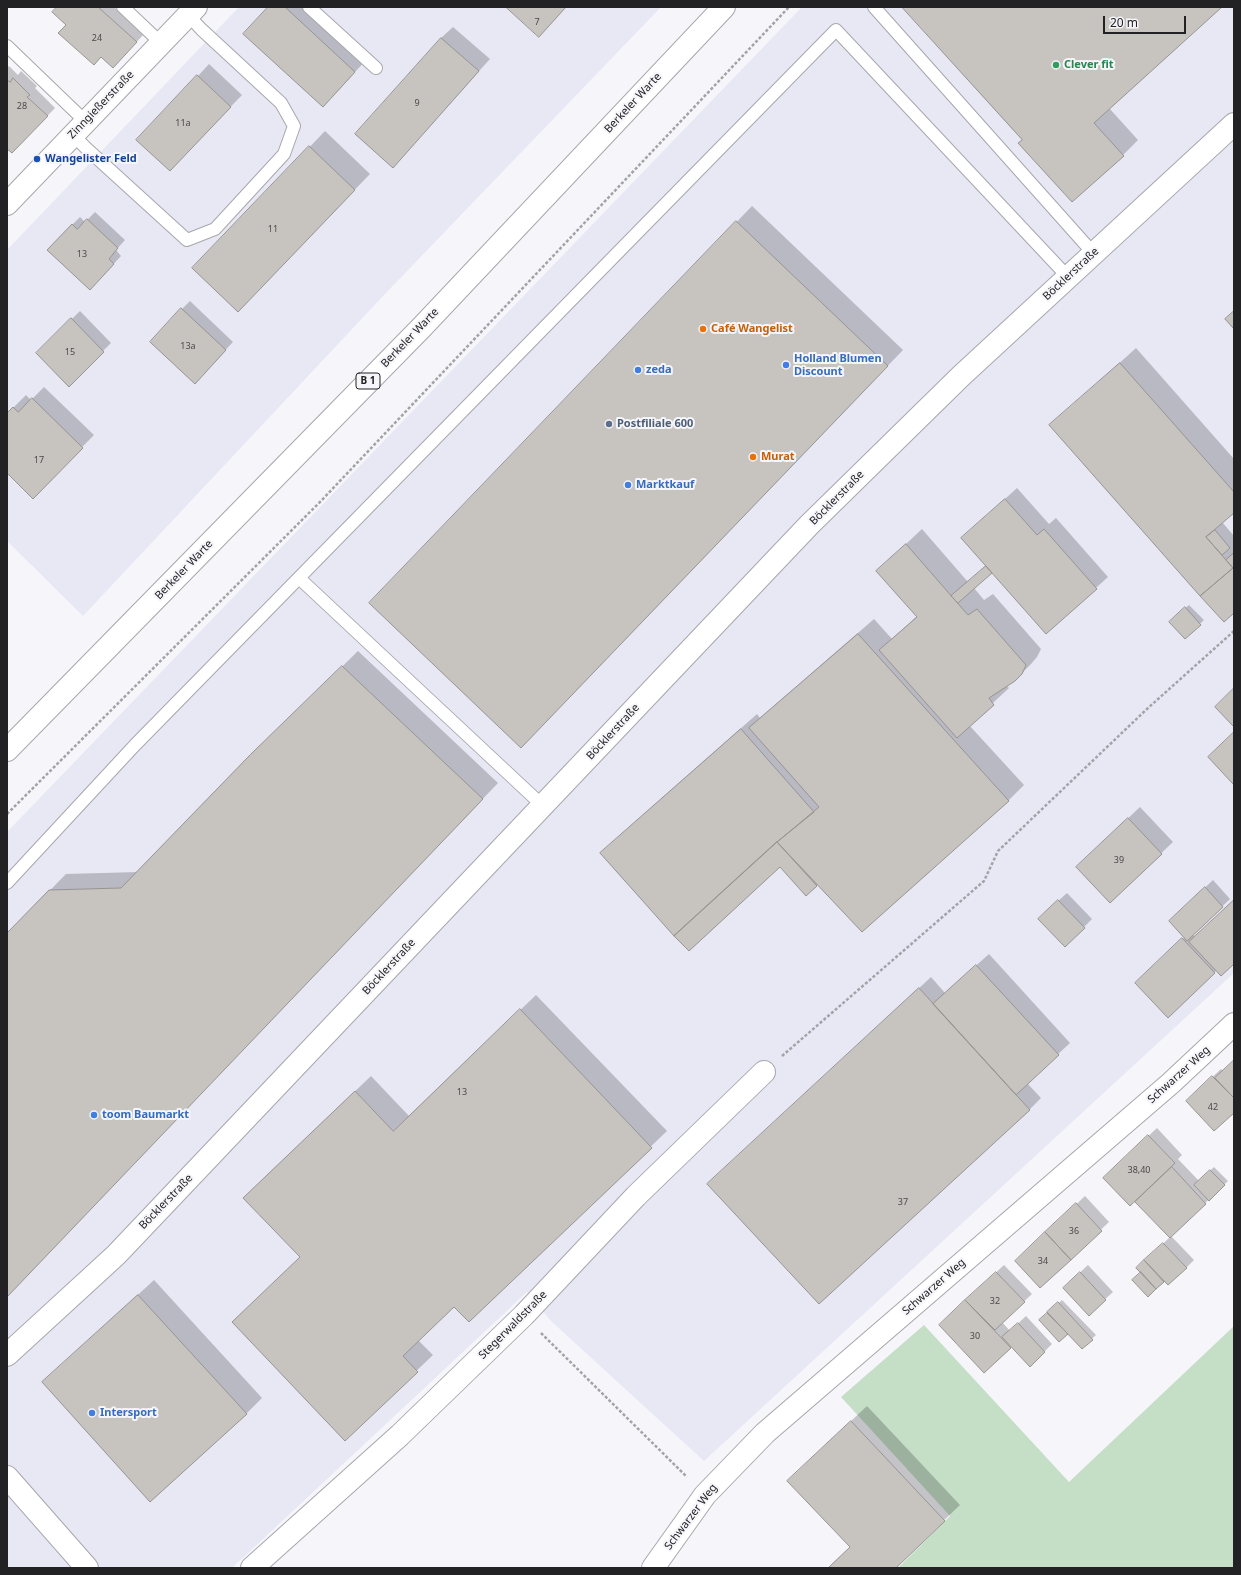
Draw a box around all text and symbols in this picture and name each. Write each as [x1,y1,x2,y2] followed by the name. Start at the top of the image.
[1105,8,1188,34] scale bar
[1110,14,1138,31] text: 20 m
[534,17,540,27] house number: 7
[92,33,102,43] house number: 24
[1064,58,1114,72] place label: Clever fit
[1051,60,1061,70] marker: Clever fit
[65,68,137,142] street label: Zinngießerstraße
[602,70,664,136] street label: Berkeler Warte
[414,98,420,108] house number: 9
[17,101,27,111] house number: 28
[175,118,191,128] house number: 11a
[45,152,137,166] place label: Wangelister Feld
[32,154,42,164] marker: Wangelister Feld
[268,224,278,234] house number: 11
[1040,245,1102,303] street label: Böcklerstraße
[77,249,87,259] house number: 13
[378,306,442,370] street label: Berkeler Warte
[711,322,793,336] place label: Café Wangelist
[698,324,708,334] marker: Café Wangelist
[180,341,196,351] house number: 13a
[65,347,75,357] house number: 15
[794,352,882,378] place label: Holland Blumen Discount
[781,360,791,370] marker: Holland Blumen Discount
[646,363,672,377] place label: zeda
[633,365,643,375] marker: zeda
[356,373,380,389] road number: B 1
[617,417,693,431] place label: Postfiliale 600
[604,419,614,429] marker: Postfiliale 600
[761,450,795,464] place label: Murat
[748,452,758,462] marker: Murat
[34,455,44,465] house number: 17
[807,468,867,528] street label: Böcklerstraße
[636,478,694,492] place label: Marktkauf
[623,480,633,490] marker: Marktkauf
[152,538,216,602] street label: Berkeler Warte
[584,701,642,763] street label: Böcklerstraße
[1114,855,1124,865] house number: 39
[360,936,418,998] street label: Böcklerstraße
[1145,1044,1213,1106] street label: Schwarzer Weg
[457,1087,467,1097] house number: 13
[1208,1102,1218,1112] house number: 42
[102,1108,189,1122] place label: toom Baumarkt
[89,1110,99,1120] marker: toom Baumarkt
[1127,1165,1151,1175] house number: 38,40
[136,1172,196,1232] street label: Böcklerstraße
[898,1197,908,1207] house number: 37
[1069,1226,1079,1236] house number: 36
[900,1256,968,1318] street label: Schwarzer Weg
[1038,1256,1048,1266] house number: 34
[476,1288,550,1362] street label: Stegerwaldstraße
[990,1296,1000,1306] house number: 32
[970,1331,980,1341] house number: 30
[100,1406,157,1420] place label: Intersport
[87,1408,97,1418] marker: Intersport
[662,1481,720,1553] street label: Schwarzer Weg

